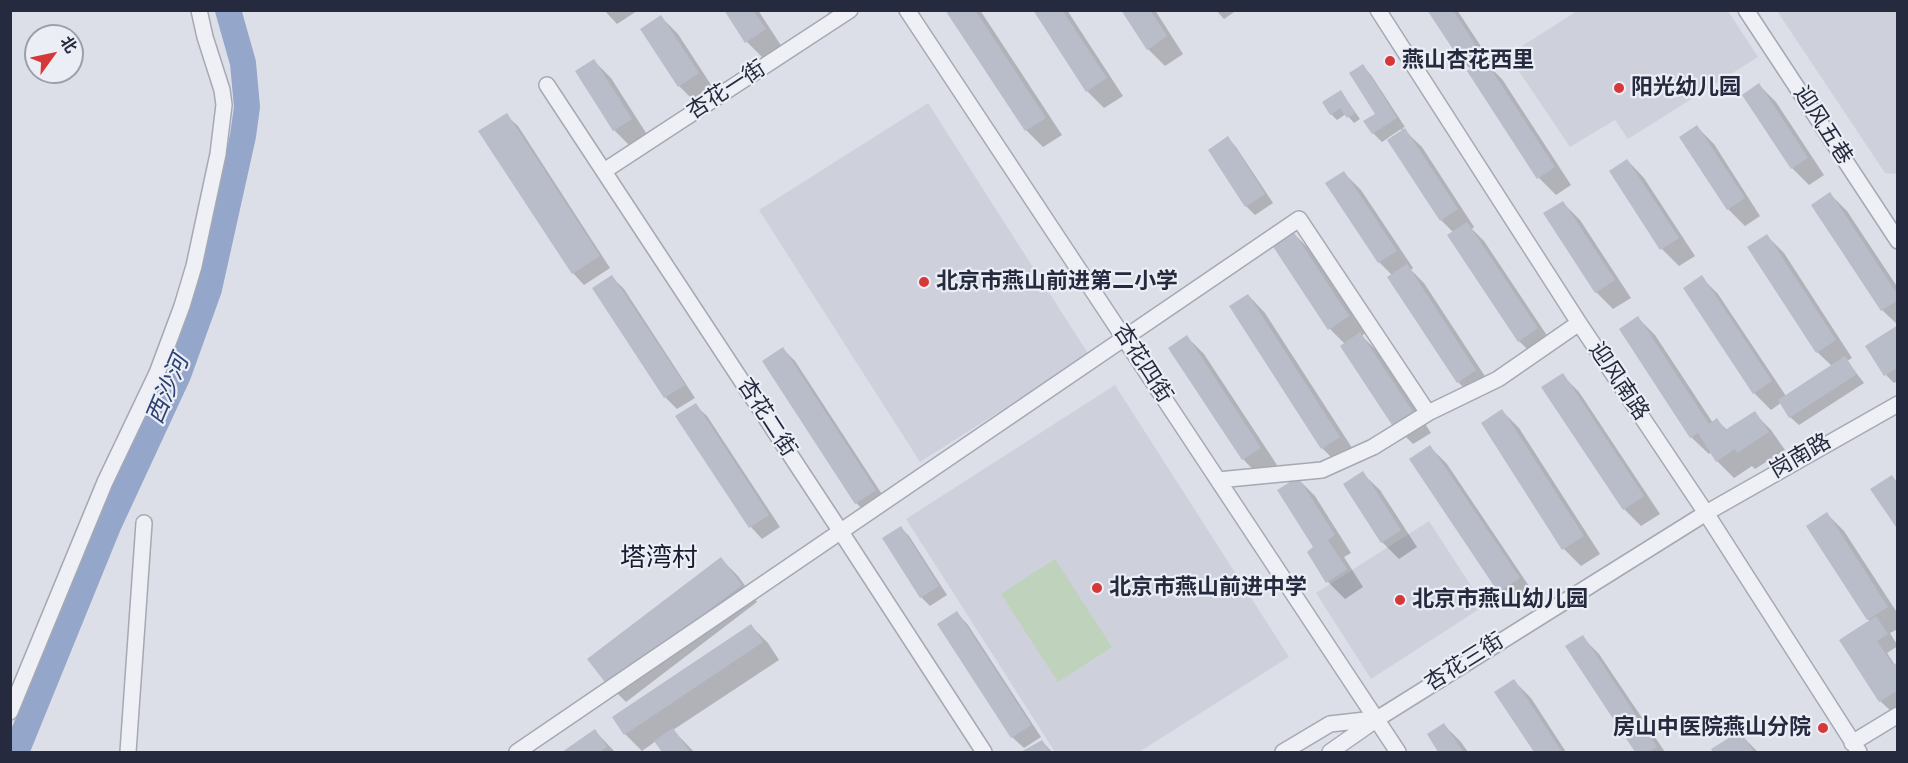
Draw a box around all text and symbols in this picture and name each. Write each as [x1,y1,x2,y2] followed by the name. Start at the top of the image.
[24,24,84,84] north arrow
[56,33,80,57] text: 北
[1402,48,1534,74] place label: 燕山杏花西里
[1383,54,1397,68] marker: 燕山杏花西里
[683,56,771,126] street label: 杏花一街
[1631,75,1741,101] place label: 阳光幼儿园
[1612,81,1626,95] marker: 阳光幼儿园
[1787,82,1857,170] street label: 迎风五巷
[936,269,1178,295] place label: 北京市燕山前进第二小学
[917,275,931,289] marker: 北京市燕山前进第二小学
[1107,320,1177,408] street label: 杏花四街
[1582,338,1654,426] street label: 迎风南路
[142,351,196,429] water label: 西沙河
[731,374,801,462] street label: 杏花二街
[1766,429,1836,485] street label: 岗南路
[620,543,698,575] district label: 塔湾村
[1109,575,1307,601] place label: 北京市燕山前进中学
[1090,581,1104,595] marker: 北京市燕山前进中学
[1412,587,1588,613] place label: 北京市燕山幼儿园
[1393,593,1407,607] marker: 北京市燕山幼儿园
[1421,628,1509,698] street label: 杏花三街
[1613,715,1811,741] place label: 房山中医院燕山分院
[1816,721,1830,735] marker: 房山中医院燕山分院

